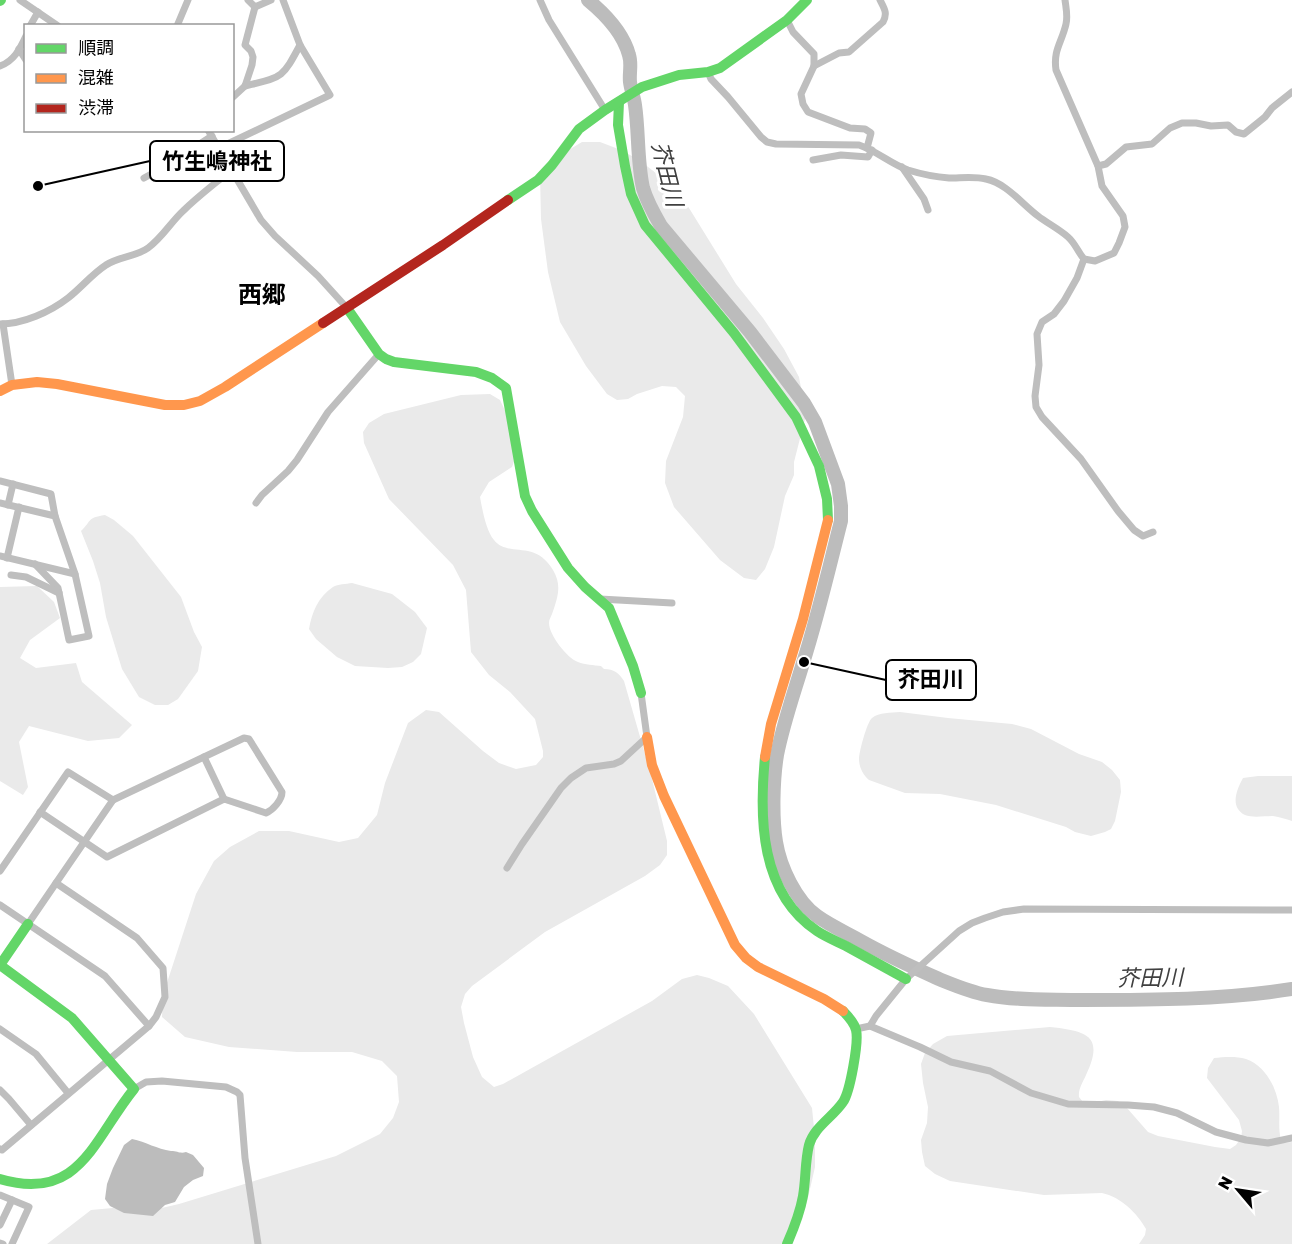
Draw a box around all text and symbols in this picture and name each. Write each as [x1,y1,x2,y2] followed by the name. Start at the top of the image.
[24,24,234,132] legend
[78,36,114,58] text: 順調
[78,66,114,88] text: 混雑
[78,96,114,118] text: 渋滞
[647,139,690,211] water label: 芥田川
[150,141,284,181] callout: 竹生嶋神社
[162,147,272,174] text: 竹生嶋神社
[238,279,286,308] district label: 西郷
[886,660,976,700] callout: 芥田川
[898,665,964,692] text: 芥田川
[1117,963,1185,991] water label: 芥田川
[1208,1160,1268,1220] north arrow
[1213,1173,1237,1193] text: N

